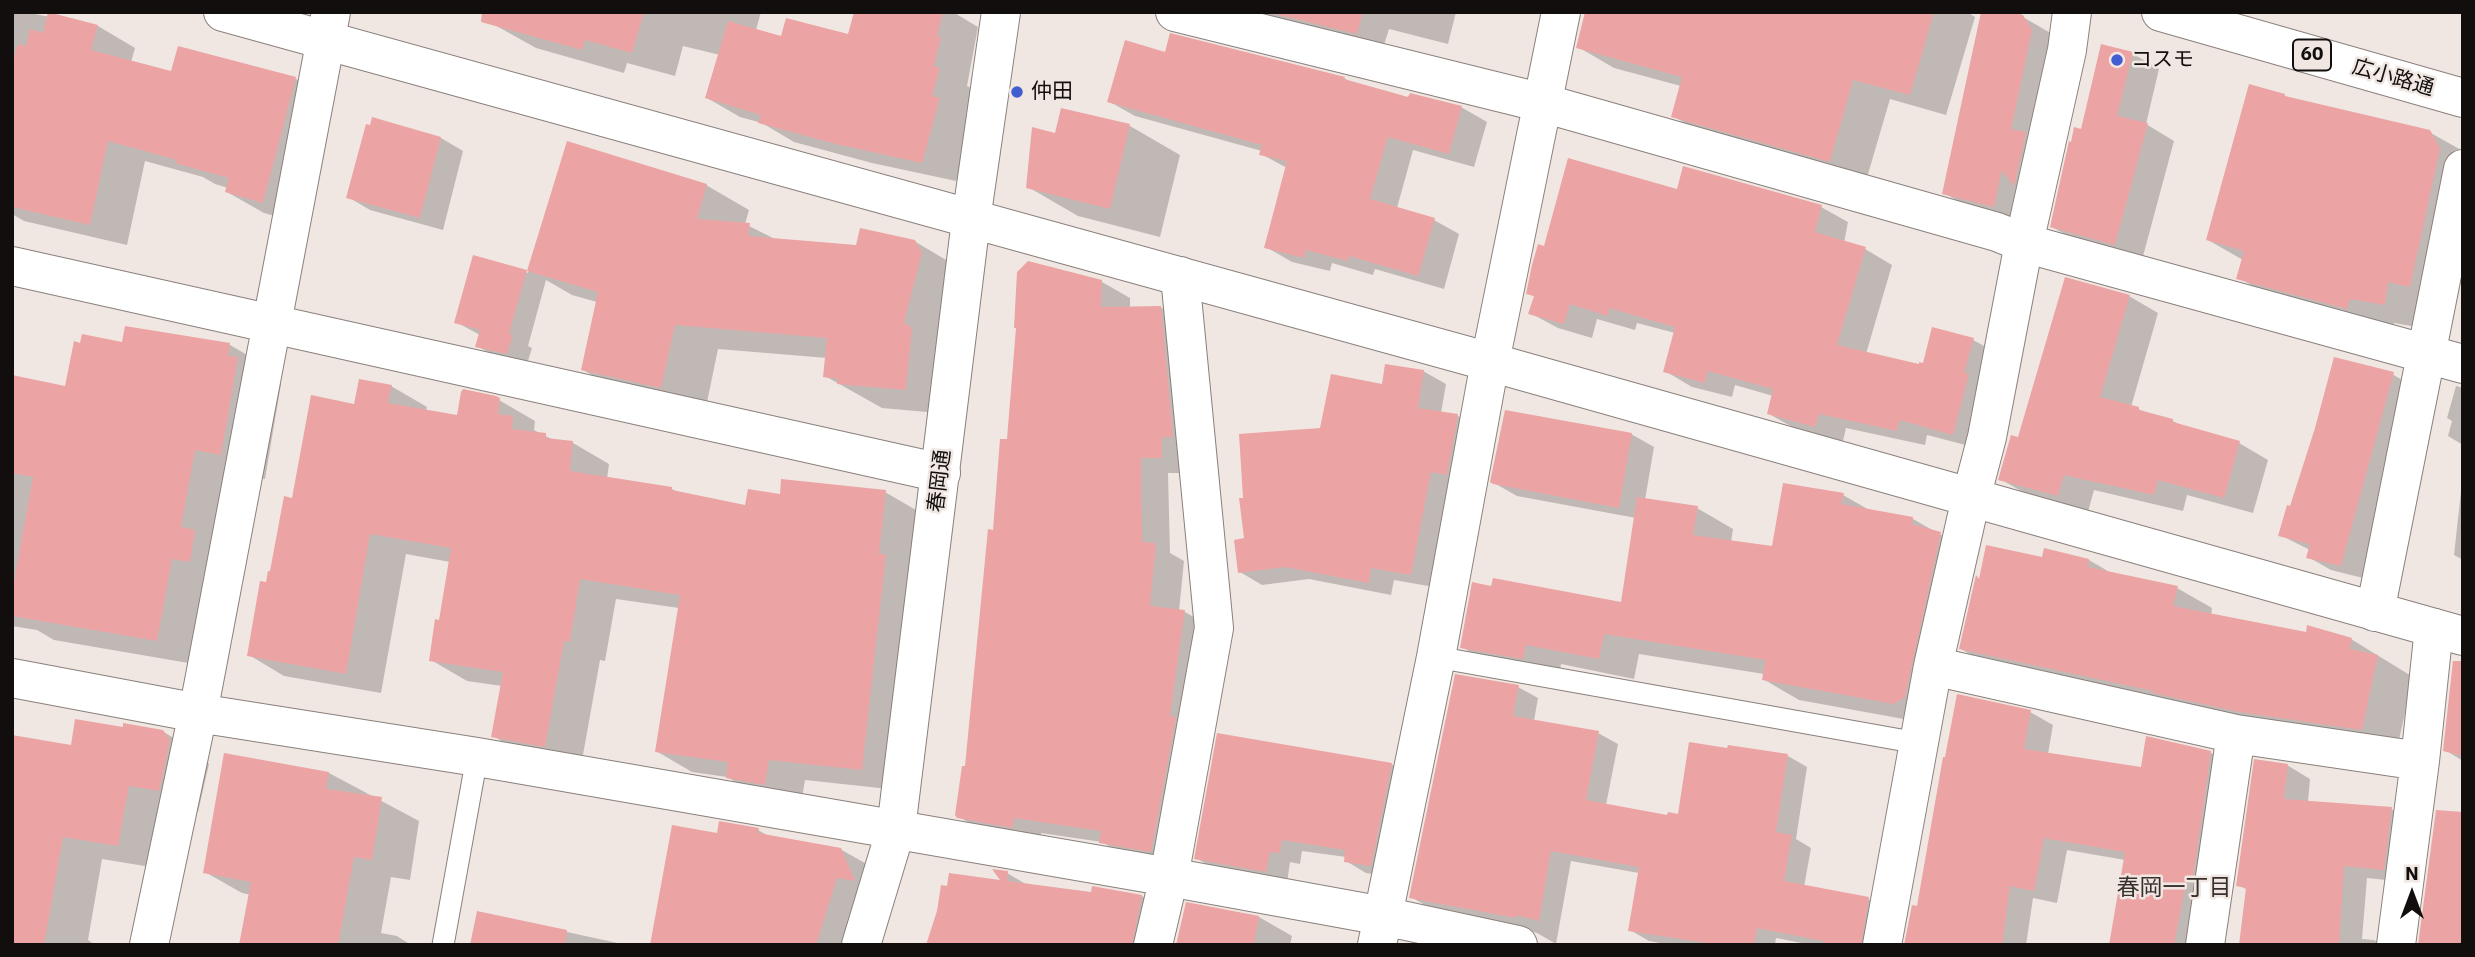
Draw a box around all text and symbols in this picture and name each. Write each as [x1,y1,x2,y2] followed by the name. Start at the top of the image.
[2293,40,2331,70] road number: 60
[2131,47,2194,73] place label: コスモ
[2109,52,2125,68] marker: コスモ
[2349,54,2437,102] street label: 広小路通
[1031,79,1073,105] place label: 仲田
[1009,84,1025,100] marker: 仲田
[924,448,956,514] street label: 春岡通
[2377,859,2447,929] north arrow
[2405,861,2419,885] text: N
[2117,874,2231,902] district label: 春岡一丁目

